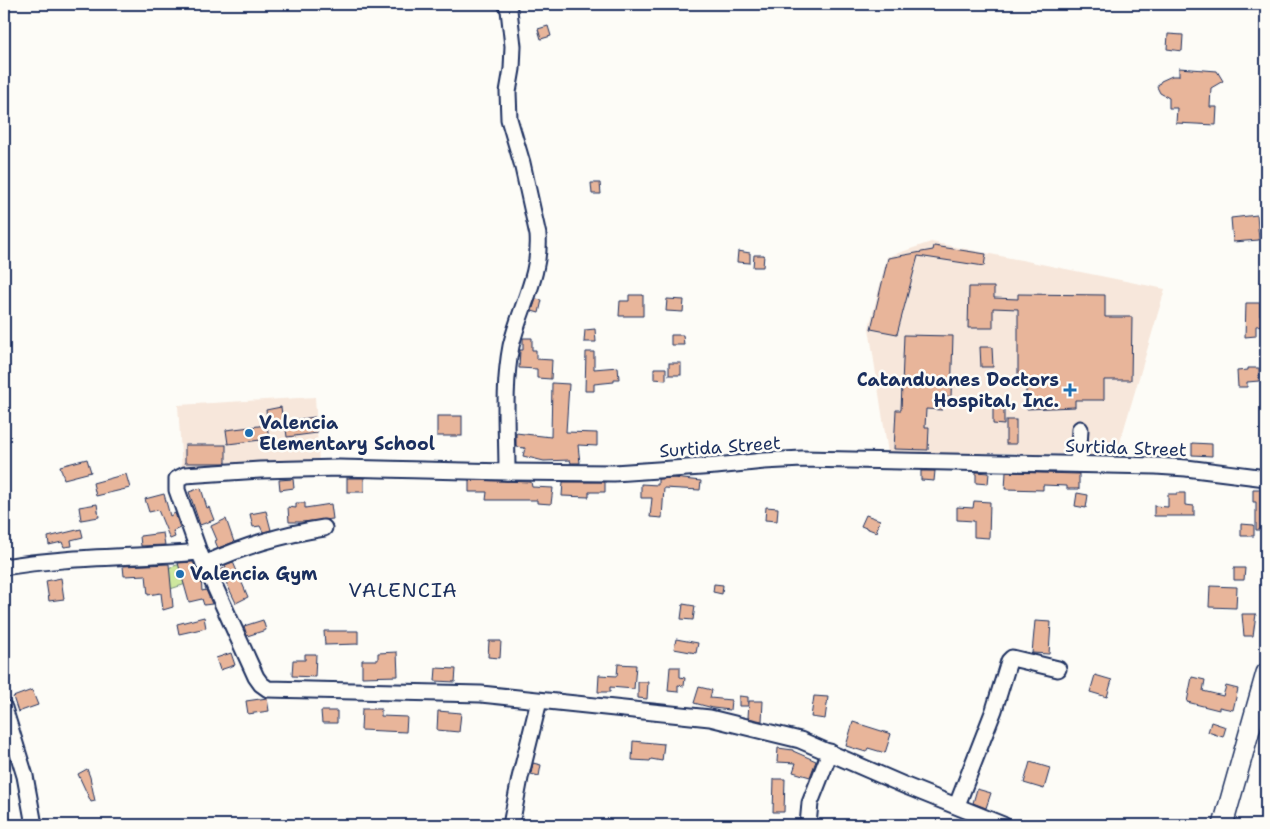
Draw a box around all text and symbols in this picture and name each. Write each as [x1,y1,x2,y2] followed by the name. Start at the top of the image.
[857,368,1059,413] place label: Catanduanes Doctors Hospital, Inc.
[1063,383,1077,397] marker: Catanduanes Doctors Hospital, Inc.
[259,411,435,456] place label: Valencia Elementary School
[243,427,255,439] marker: Valencia Elementary School
[658,431,782,463] street label: Surtida Street
[1065,434,1187,462] street label: Surtida Street
[190,562,318,586] place label: Valencia Gym
[174,568,186,580] marker: Valencia Gym
[348,577,458,603] district label: VALENCIA

